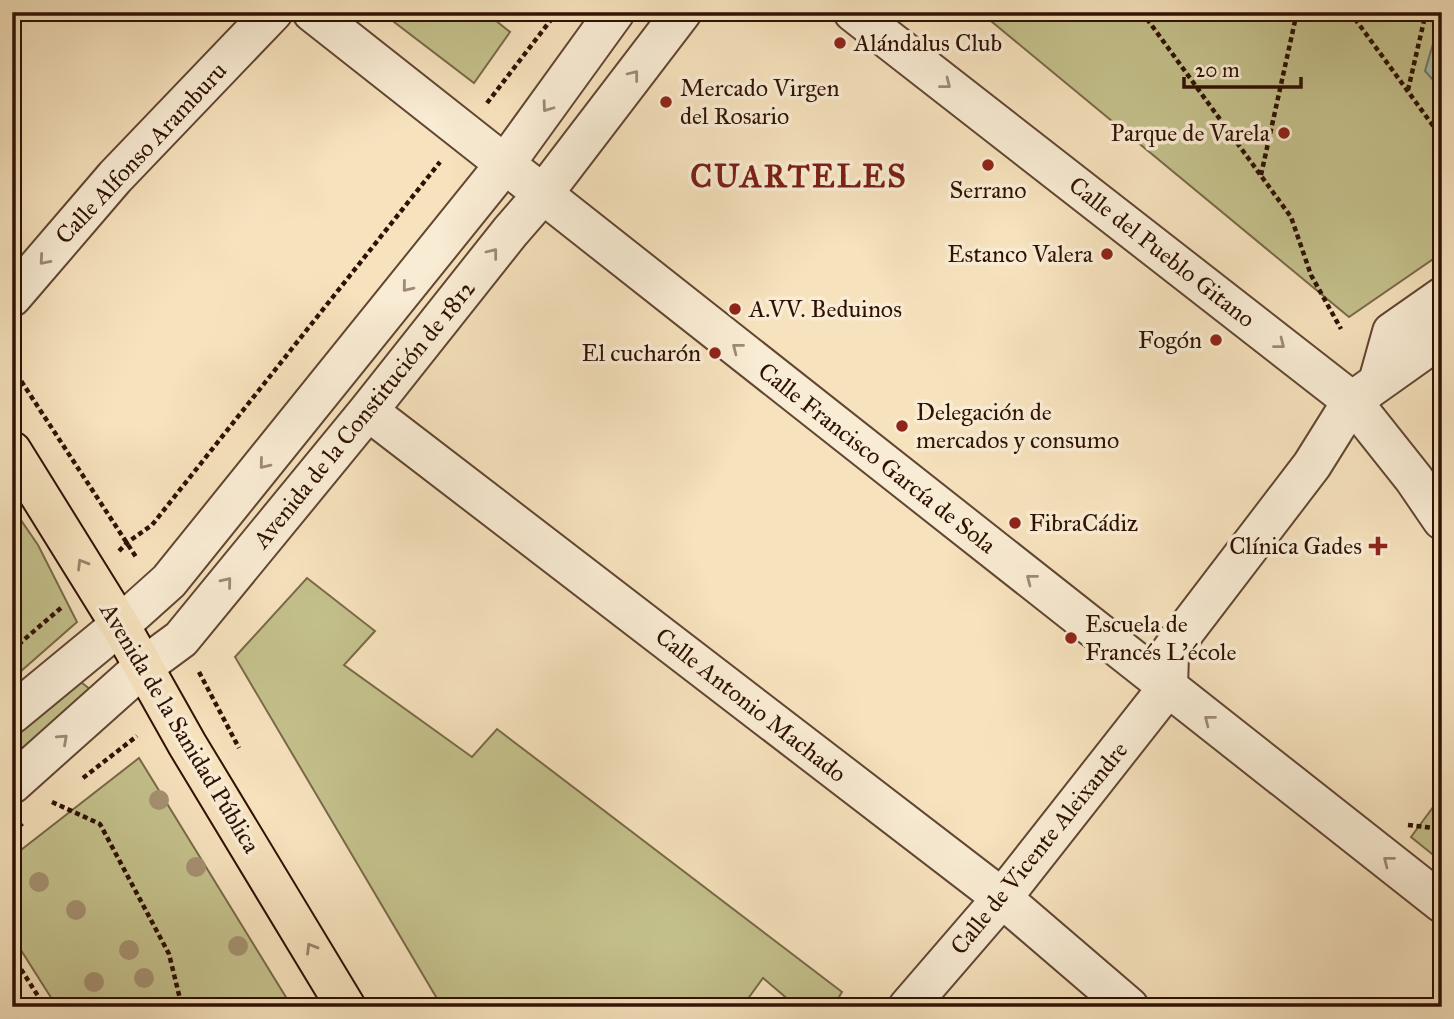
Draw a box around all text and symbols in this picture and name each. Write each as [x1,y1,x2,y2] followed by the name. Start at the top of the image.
[853,28,1002,58] place label: Alándalus Club
[832,35,848,51] marker: Alándalus Club
[1184,46,1302,90] scale bar
[49,56,233,250] street label: Calle Alfonso Aramburu
[1195,57,1240,83] text: 20 m
[626,70,639,82] one-way arrow
[680,73,840,131] place label: Mercado Virgen del Rosario
[938,76,951,89] one-way arrow
[658,94,674,110] marker: Mercado Virgen del Rosario
[542,99,555,112] one-way arrow
[1111,118,1271,148] place label: Parque de Varela
[1276,125,1292,141] marker: Parque de Varela
[690,157,908,196] district label: CUARTELES
[980,157,996,173] marker: Serrano
[1063,170,1261,334] street label: Calle del Pueblo Gitano
[949,175,1027,205] place label: Serrano
[947,239,1094,269] place label: Estanco Valera
[1099,246,1115,262] marker: Estanco Valera
[485,248,498,260] one-way arrow
[40,252,52,265] one-way arrow
[246,274,482,555] street label: Avenida de la Constitución de 1812
[403,278,415,291] one-way arrow
[748,294,902,324] place label: A.VV. Beduinos
[727,301,743,317] marker: A.VV. Beduinos
[1138,325,1202,355] place label: Fogón
[1208,332,1224,348] marker: Fogón
[1273,336,1285,349] one-way arrow
[582,338,701,368] place label: El cucharón
[732,343,744,356] one-way arrow
[707,345,723,361] marker: El cucharón
[752,356,1002,561] street label: Calle Francisco García de Sola
[916,397,1119,455] place label: Delegación de mercados y consumo
[894,418,910,434] marker: Delegación de mercados y consumo
[260,455,272,468] one-way arrow
[1029,508,1138,538] place label: FibraCádiz
[1007,515,1023,531] marker: FibraCádiz
[1229,531,1362,561] place label: Clínica Gades
[1368,536,1388,556] marker: Clínica Gades
[77,558,90,571] one-way arrow
[1026,575,1038,588] one-way arrow
[219,578,232,590] one-way arrow
[93,597,267,859] street label: Avenida de la Sanidad Pública
[1085,609,1236,667] place label: Escuela de Francés L'école
[650,621,852,789] street label: Calle Antonio Machado
[1063,630,1079,646] marker: Escuela de Francés L'école
[1205,716,1217,729] one-way arrow
[55,734,68,747] one-way arrow
[944,735,1134,961] street label: Calle de Vicente Aleixandre
[1384,857,1397,869] one-way arrow
[306,943,319,956] one-way arrow

